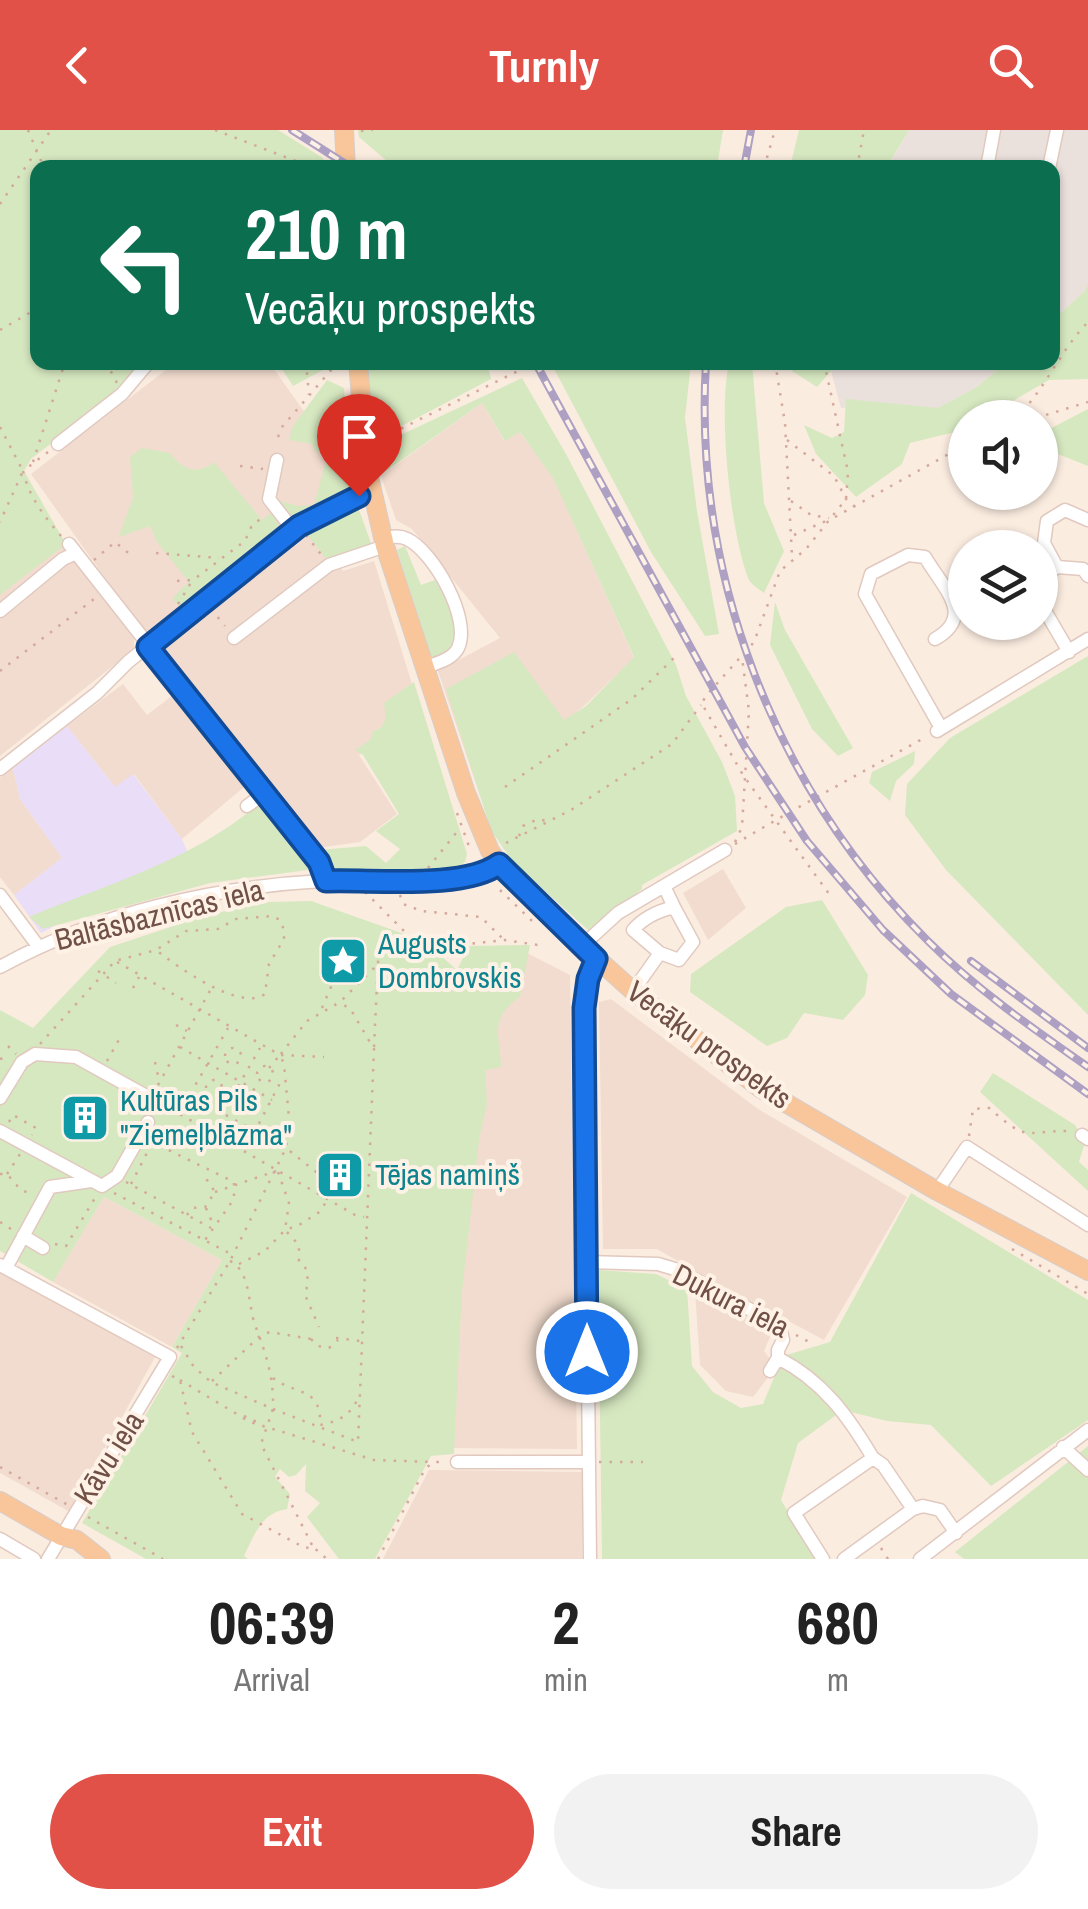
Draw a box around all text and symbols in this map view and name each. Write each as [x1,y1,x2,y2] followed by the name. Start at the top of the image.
[489,35,599,96] text: Turnly
[50,38,105,93] icon: back
[983,38,1038,93] icon: search
[245,187,408,281] text: 210 m
[80,200,210,330] icon: left
[245,277,536,338] text: Vecāķu prospekts
[317,394,402,497] pin
[948,400,1058,640] map controls
[948,400,1058,510] button: sound
[332,409,387,464] icon: arrive
[948,530,1058,640] button: layers
[50,869,267,959] street label: Baltāsbaznīcas iela
[377,923,522,997] place label: Augusts Dombrovskis
[317,935,369,987] place icon: Augusts Dombrovskis
[619,971,800,1117] street label: Vecāķu prospekts
[120,1080,292,1154] place label: Kultūras Pils "Ziemeļblāzma"
[59,1092,111,1144] building icon: Kultūras Pils "Ziemeļblāzma"
[314,1149,366,1201] building icon: Tējas namiņš
[375,1154,520,1194] place label: Tējas namiņš
[666,1254,797,1347] street label: Dukura iela
[535,1300,639,1404] position arrow
[64,1403,152,1512] street label: Kāvu iela
[209,1582,335,1663] text: 06:39
[552,1582,580,1663] text: 2
[797,1582,879,1663] text: 680
[234,1658,310,1701] text: Arrival
[544,1658,588,1701] text: min
[827,1658,849,1701] text: m
[50,1774,534,1889] button: Exit
[554,1774,1038,1889] button: Share

